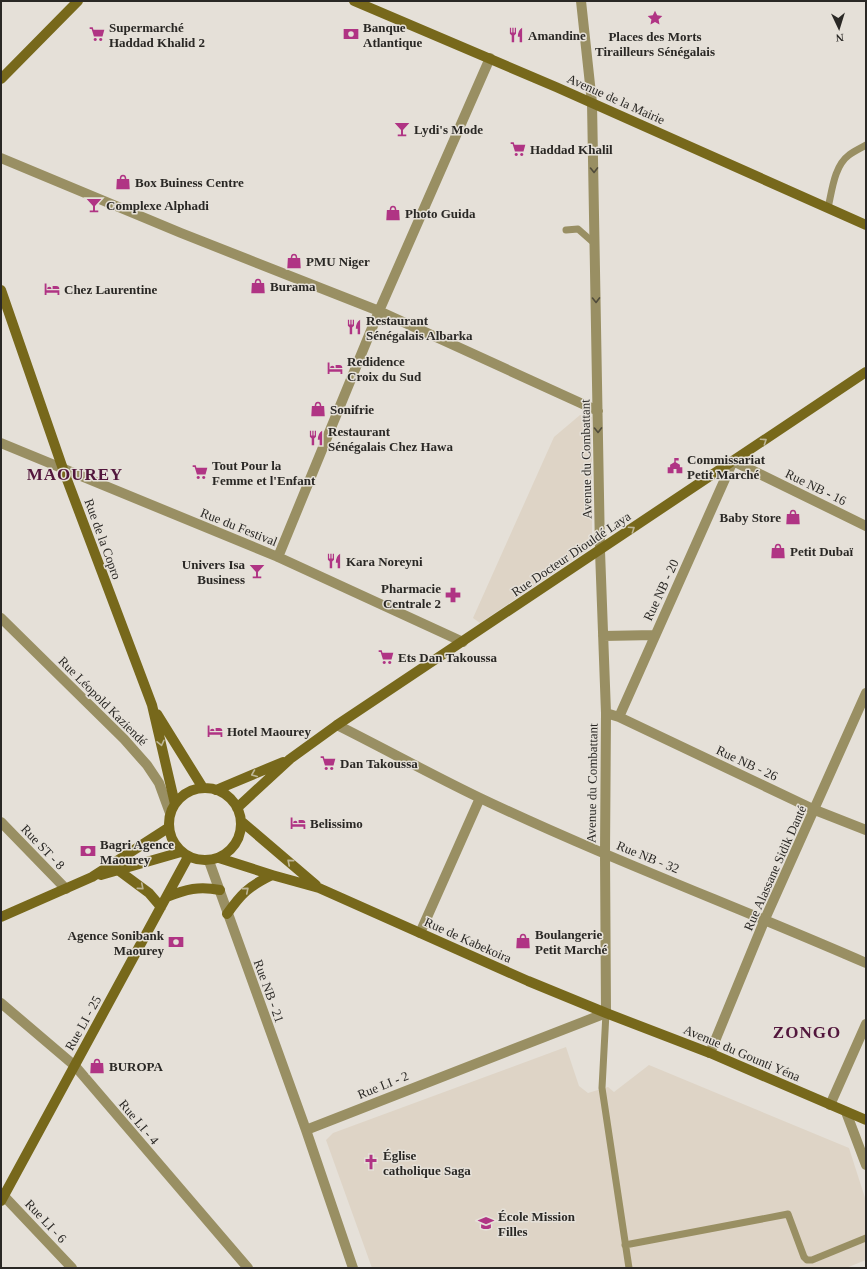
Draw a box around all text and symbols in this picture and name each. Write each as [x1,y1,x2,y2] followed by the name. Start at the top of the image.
[819,8,859,48] north arrow
[646,9,664,27] place icon: Places des Morts Tirailleurs Sénégalais
[109,20,205,50] place label: Supermarché Haddad Khalid 2
[363,20,422,50] place label: Banque Atlantique
[88,25,106,43] supermarket icon: Supermarché Haddad Khalid 2
[342,25,360,43] bank icon: Banque Atlantique
[507,26,525,44] restaurant icon: Amandine
[528,28,586,43] place label: Amandine
[595,29,715,59] place label: Places des Morts Tirailleurs Sénégalais
[835,32,844,44] text: N
[565,71,667,127] street label: Avenue de la Mairie
[393,120,411,138] bar icon: Lydi's Mode
[414,122,483,137] place label: Lydi's Mode
[509,140,527,158] supermarket icon: Haddad Khalil
[530,142,613,157] place label: Haddad Khalil
[590,167,598,173] one-way arrow
[114,173,132,191] shop icon: Box Buiness Centre
[135,175,244,190] place label: Box Buiness Centre
[85,196,103,214] bar icon: Complexe Alphadi
[106,198,209,213] place label: Complexe Alphadi
[384,204,402,222] shop icon: Photo Guida
[405,206,476,221] place label: Photo Guida
[285,252,303,270] shop icon: PMU Niger
[306,254,370,269] place label: PMU Niger
[249,277,267,295] shop icon: Burama
[270,279,316,294] place label: Burama
[43,280,61,298] hotel icon: Chez Laurentine
[64,282,158,297] place label: Chez Laurentine
[592,297,600,303] one-way arrow
[366,313,473,343] place label: Restaurant Sénégalais Albarka
[345,318,363,336] restaurant icon: Restaurant Sénégalais Albarka
[347,354,422,384] place label: Redidence Croix du Sud
[326,359,344,377] hotel icon: Redidence Croix du Sud
[577,399,595,519] street label: Avenue du Combattant
[309,400,327,418] shop icon: Sonifrie
[330,402,374,417] place label: Sonifrie
[328,424,453,454] place label: Restaurant Sénégalais Chez Hawa
[594,427,602,433] one-way arrow
[307,429,325,447] restaurant icon: Restaurant Sénégalais Chez Hawa
[759,439,766,446] one-way arrow
[687,452,766,482] place label: Commissariat Petit Marché
[666,457,684,475] public building icon: Commissariat Petit Marché
[212,458,316,488] place label: Tout Pour la Femme et l'Enfant
[191,463,209,481] supermarket icon: Tout Pour la Femme et l'Enfant
[27,465,123,484] district label: MAOUREY
[783,466,849,508] street label: Rue NB - 16
[81,497,125,581] street label: Rue de la Copro
[198,505,280,549] street label: Rue du Festival
[509,508,634,599] street label: Rue Docteur Diouldé Laya
[784,508,802,526] shop icon: Baby Store
[719,510,781,525] place label: Baby Store
[628,527,635,534] one-way arrow
[769,542,787,560] shop icon: Petit Dubaï
[790,544,854,559] place label: Petit Dubaï
[325,552,343,570] restaurant icon: Kara Noreyni
[346,554,423,569] place label: Kara Noreyni
[182,557,245,587] place label: Univers Isa Business
[640,557,682,623] street label: Rue NB - 20
[248,562,266,580] bar icon: Univers Isa Business
[381,581,441,611] place label: Pharmacie Centrale 2
[444,586,462,604] pharmacy icon: Pharmacie Centrale 2
[377,648,395,666] supermarket icon: Ets Dan Takoussa
[398,650,497,665] place label: Ets Dan Takoussa
[55,653,151,749] street label: Rue Léopold Kaziendé
[206,722,224,740] hotel icon: Hotel Maourey
[583,723,601,843] street label: Avenue du Combattant
[227,724,311,739] place label: Hotel Maourey
[156,740,164,746] one-way arrow
[714,742,781,784] street label: Rue NB - 26
[319,754,337,772] supermarket icon: Dan Takoussa
[340,756,418,771] place label: Dan Takoussa
[251,769,259,777] one-way arrow
[741,803,809,933] street label: Rue Alassane Sidik Danté
[289,814,307,832] hotel icon: Belissimo
[310,816,363,831] place label: Belissimo
[18,821,68,873] street label: Rue ST - 8
[100,837,174,867] place label: Bagri Agence Maourey
[615,838,681,876] street label: Rue NB - 32
[79,842,97,860] bank icon: Bagri Agence Maourey
[287,860,294,867] one-way arrow
[137,882,144,889] one-way arrow
[241,888,248,895] one-way arrow
[422,914,514,966] street label: Rue de Kabekoira
[535,927,608,957] place label: Boulangerie Petit Marché
[68,928,165,958] place label: Agence Sonibank Maourey
[514,932,532,950] shop icon: Boulangerie Petit Marché
[167,933,185,951] bank icon: Agence Sonibank Maourey
[251,957,287,1025] street label: Rue NB - 21
[62,993,104,1053] street label: Rue LI - 25
[681,1022,803,1084] street label: Avenue du Gounti Yéna
[773,1023,841,1042] district label: ZONGO
[88,1057,106,1075] shop icon: BUROPA
[109,1059,164,1074] place label: BUROPA
[355,1068,411,1102] street label: Rue LI - 2
[116,1097,162,1148] street label: Rue LI - 4
[383,1148,471,1178] place label: Église catholique Saga
[362,1153,380,1171] church icon: Église catholique Saga
[22,1196,70,1246] street label: Rue LI - 6
[498,1209,576,1239] place label: École Mission Filles
[477,1214,495,1232] school or university icon: École Mission Filles

